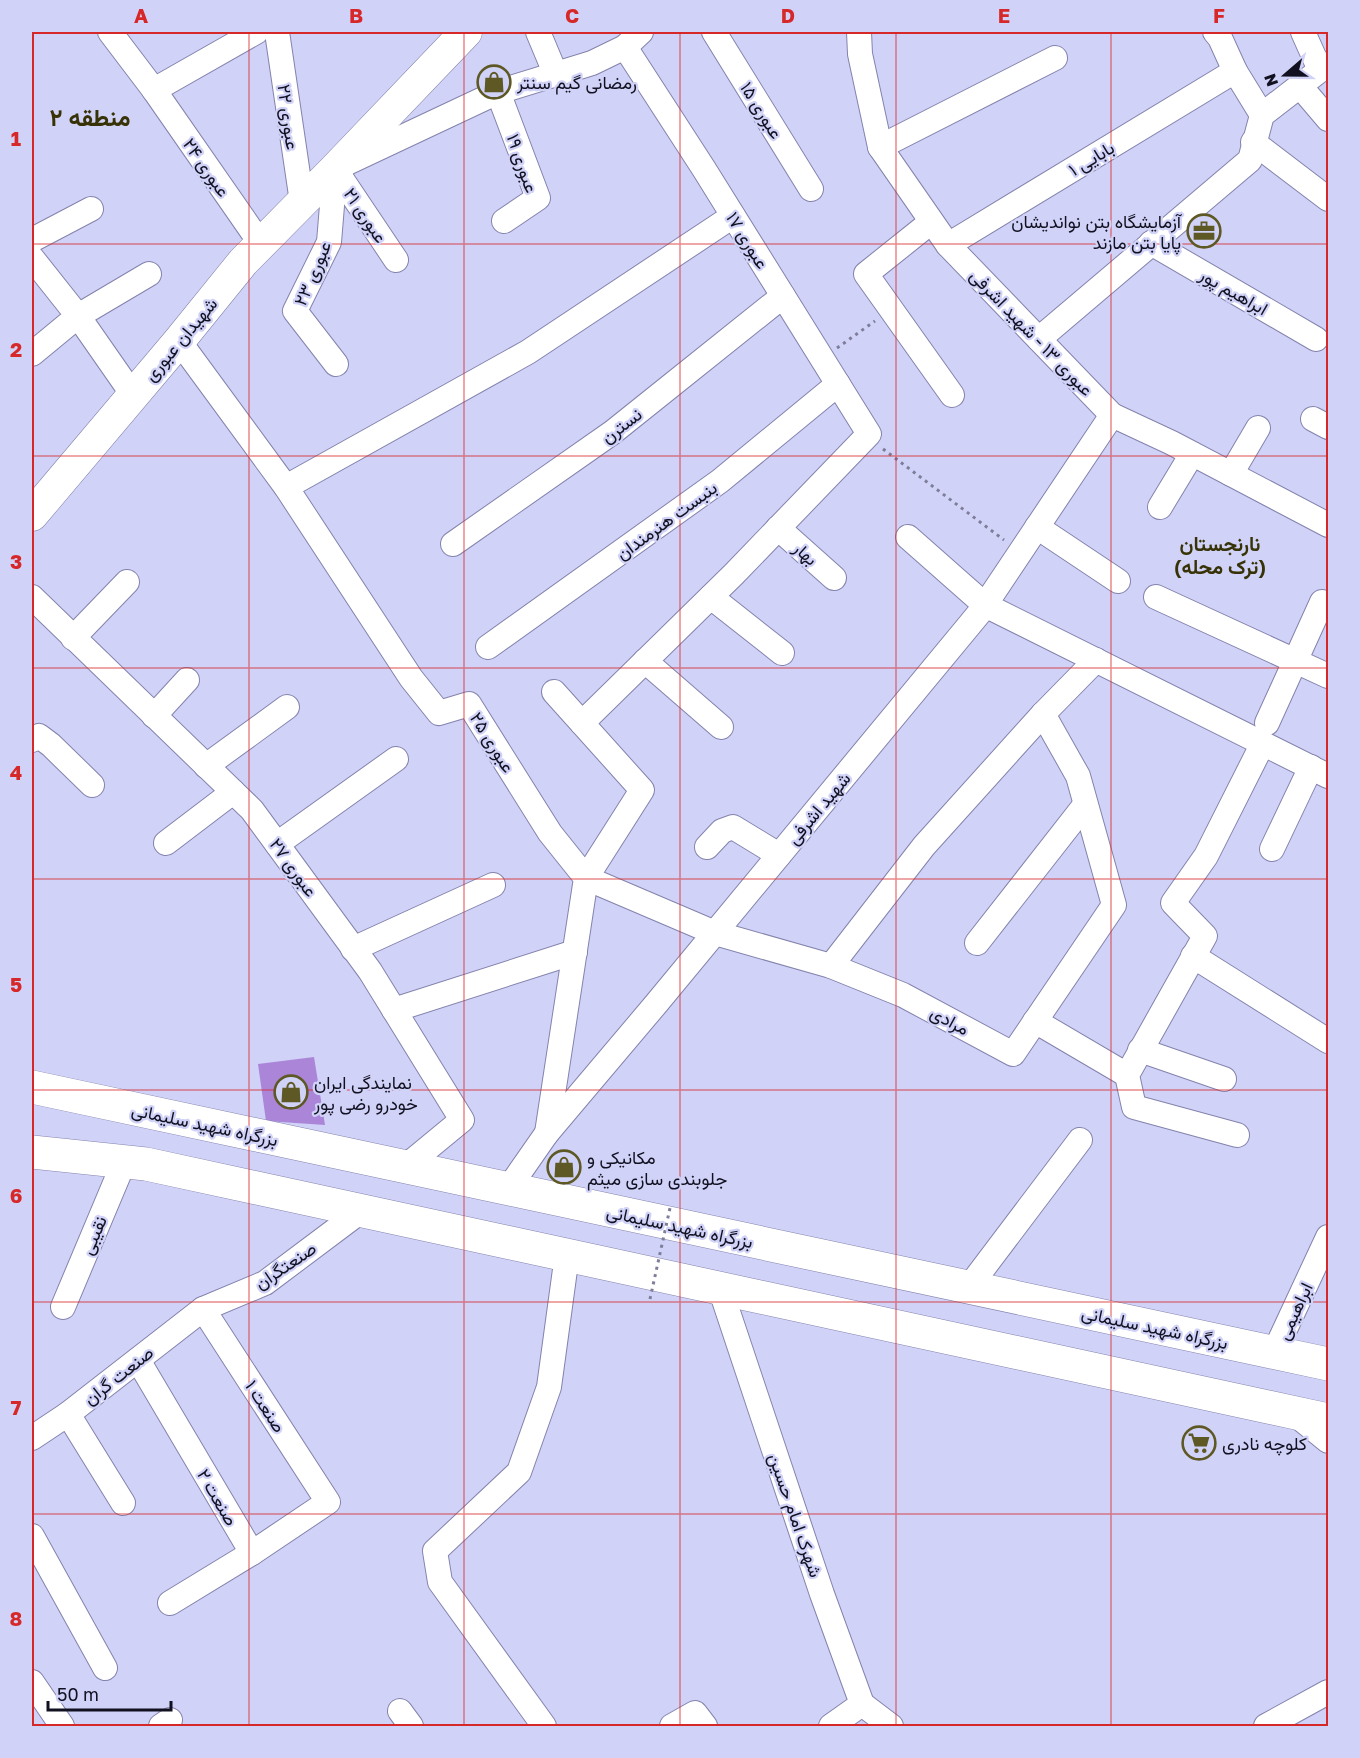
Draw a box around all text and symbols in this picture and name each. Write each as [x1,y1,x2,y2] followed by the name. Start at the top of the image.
[134,3,148,27] text: A
[349,3,363,27] text: B
[565,3,579,27] text: C
[781,3,795,27] text: D
[998,3,1010,27] text: E
[1213,3,1225,27] text: F
[1255,45,1315,105] north arrow
[476,64,512,100] shop icon: رمضانی گیم سنتر
[516,71,637,95] place label: رمضانی گیم سنتر
[1259,71,1282,89] text: N
[735,78,788,143] street label: عبوری ۱۵
[273,83,304,151] street label: عبوری ۲۲
[49,102,131,131] district label: منطقه ۲
[11,126,21,150] text: 1
[502,131,543,196] street label: عبوری ۱۹
[178,133,235,201] street label: عبوری ۲۴
[1064,136,1118,181] street label: بابایی ۱
[339,183,392,247] street label: عبوری ۲۱
[721,208,774,273] street label: عبوری ۱۷
[1011,210,1183,255] place label: آزمایشگاه بتن نواندیشان پایا بتن مازند
[1186,213,1222,249] office icon: آزمایشگاه بتن نواندیشان پایا بتن مازند
[289,237,336,309] street label: عبوری ۲۳
[1194,262,1272,321] street label: ابراهیم پور
[965,264,1098,401] street label: عبوری ۱۳ - شهید اشرفی
[139,293,222,386] street label: شهیدان عبوری
[10,337,22,361] text: 2
[596,403,646,448] street label: نسترن
[611,476,721,565] street label: بنبست هنرمندان
[1174,531,1266,580] district label: نارنجستان (ترک محله)
[788,536,823,570] street label: بهار
[10,549,22,573] text: 3
[465,708,520,777] street label: عبوری ۲۵
[10,760,22,784] text: 4
[781,767,855,849] street label: شهید اشرفی
[265,833,323,901] street label: عبوری ۲۷
[10,972,22,996] text: 5
[926,1001,973,1040] street label: مرادی
[313,1071,418,1116] place label: نمایندگی ایران خودرو رضی پور
[273,1074,309,1110] shop icon: نمایندگی ایران خودرو رضی پور
[129,1098,280,1151] street label: بزرگراه شهید سلیمانی
[587,1146,727,1191] place label: مکانیکی و جلوبندی سازی میثم
[546,1149,582,1185] shop icon: مکانیکی و جلوبندی سازی میثم
[10,1183,22,1207] text: 6
[604,1200,755,1253] street label: بزرگراه شهید سلیمانی
[75,1212,112,1258] street label: نقیبی
[250,1236,321,1294] street label: صنعتگران
[1271,1279,1318,1344] street label: ابراهیمی
[1079,1301,1230,1354] street label: بزرگراه شهید سلیمانی
[79,1341,158,1410] street label: صنعت گران
[241,1376,291,1436] street label: صنعت ۱
[11,1395,22,1419] text: 7
[1181,1425,1217,1461] supermarket icon: کلوچه نادری
[1222,1432,1307,1456] place label: کلوچه نادری
[763,1450,828,1581] street label: شهرک امام حسین
[193,1465,243,1529] street label: صنعت ۲
[10,1606,22,1630] text: 8
[48,1674,171,1712] scale bar
[57,1683,99,1705] text: 50 m

